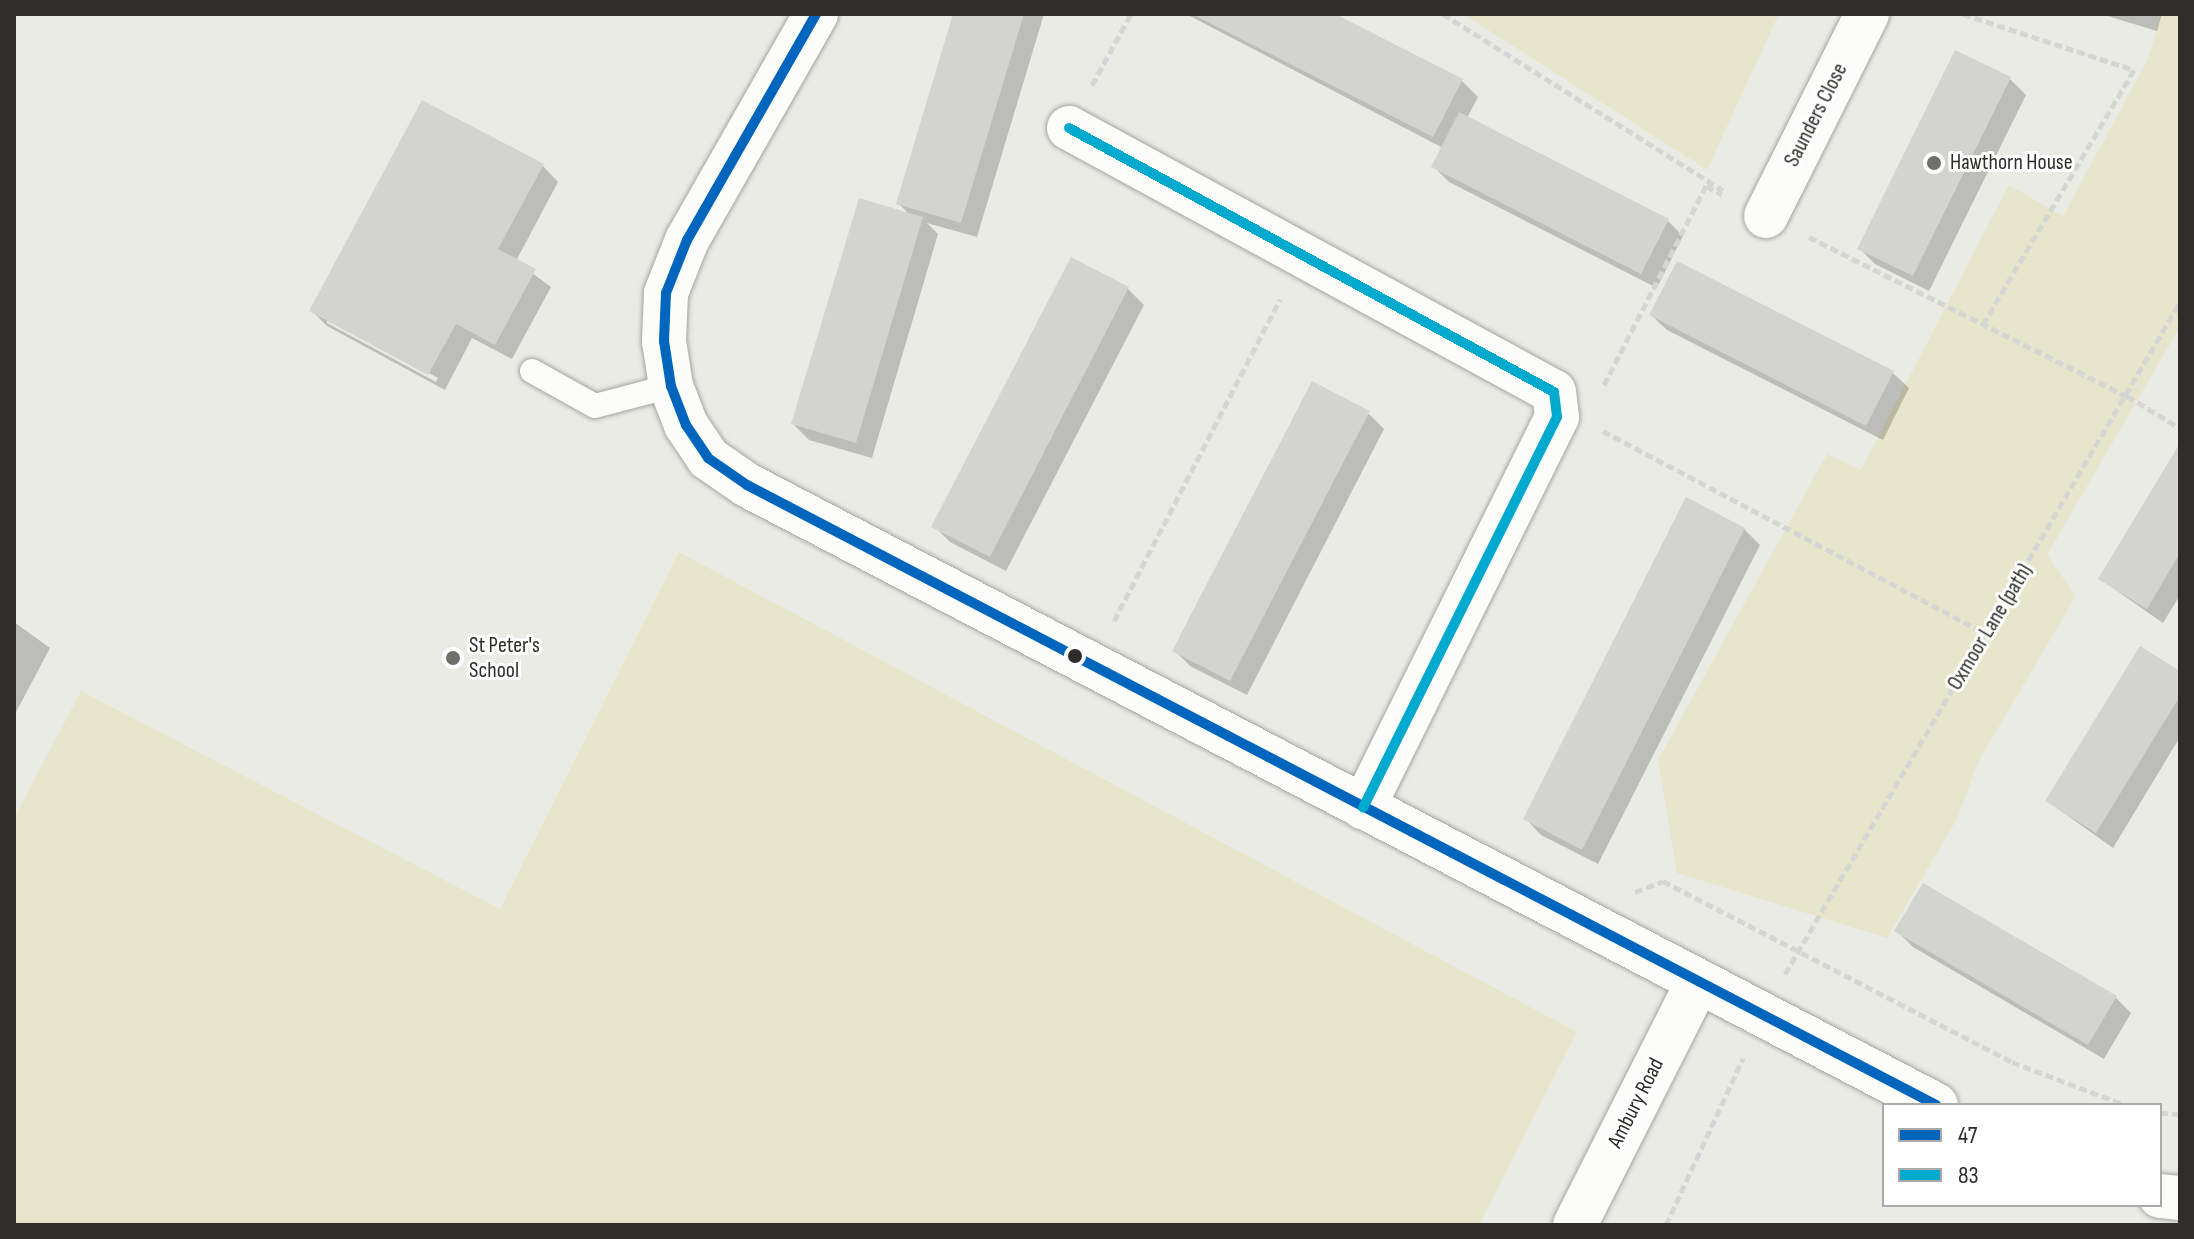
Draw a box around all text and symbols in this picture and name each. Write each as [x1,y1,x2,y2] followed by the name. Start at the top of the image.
[1779,59,1853,171] street label: Saunders Close
[1950,150,2073,176] place label: Hawthorn House
[1925,154,1943,172] marker: Hawthorn House
[1942,559,2038,695] street label: Oxmoor Lane (path)
[469,632,540,684] place label: St Peter's School
[1067,648,1083,664] unlabelled marker
[444,649,462,667] marker: St Peter's School
[1602,1054,1670,1152] street label: Ambury Road
[1882,1103,2162,1207] legend
[1958,1121,1977,1150] text: 47
[1958,1161,1979,1190] text: 83

